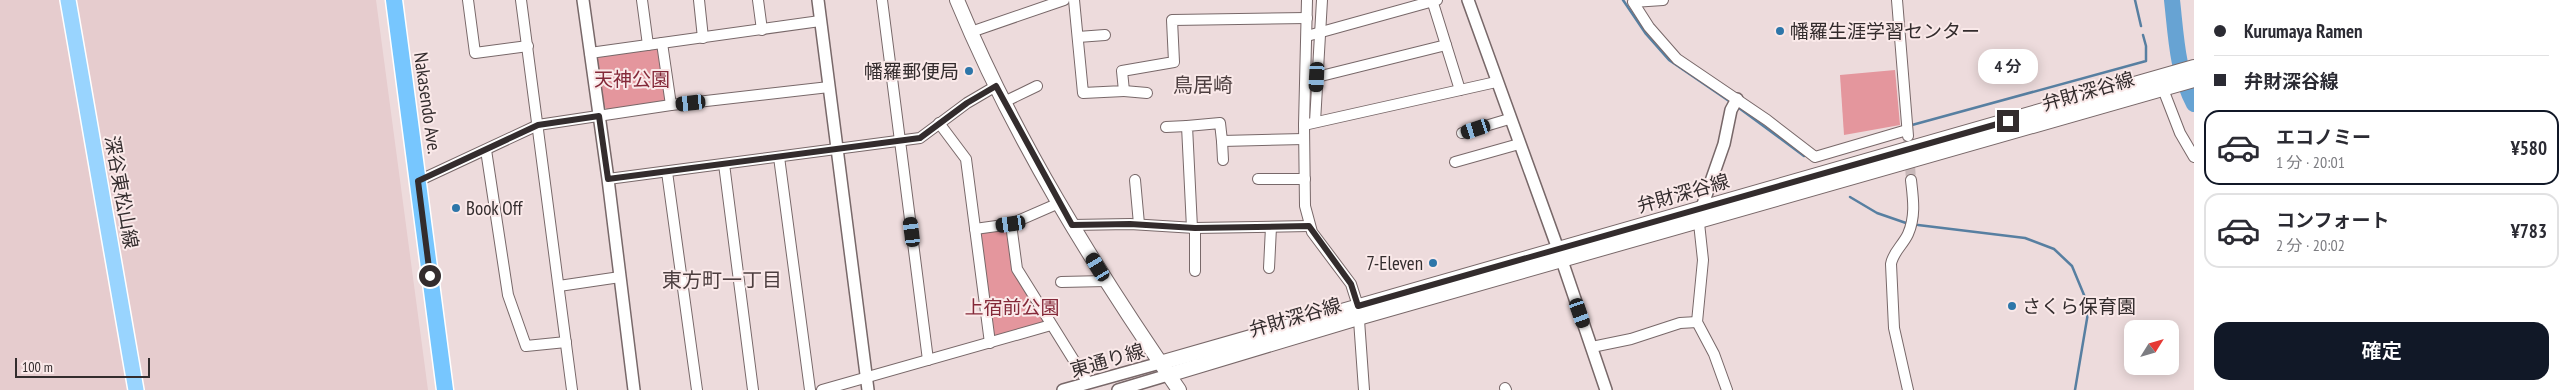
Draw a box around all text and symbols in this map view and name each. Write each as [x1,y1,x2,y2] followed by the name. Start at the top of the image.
[1790,19,1980,43] place label: 幡羅生涯学習センター
[2244,19,2363,43] text: Kurumaya Ramen
[1774,25,1786,37] marker: 幡羅生涯学習センター
[1978,48,2038,84] callout: 4 分
[409,51,447,155] street label: Nakasendo Ave.
[1995,56,2021,76] text: 4 分
[864,59,959,83] place label: 幡羅郵便局
[1308,62,1325,92] car
[963,65,975,77] marker: 幡羅郵便局
[2039,66,2137,116] street label: 弁財深谷線
[594,67,670,91] park label: 天神公園
[2244,69,2339,93] text: 弁財深谷線
[1173,72,1233,98] district label: 鳥居崎
[675,94,706,112] car
[1997,110,2019,132] route end
[1459,117,1492,141] car
[2216,125,2261,170] icon: car
[2276,125,2371,149] text: エコノミー
[100,134,144,250] street label: 深谷東松山線
[2511,136,2547,160] text: ¥580
[2276,152,2345,172] text: 1 分 · 20:01
[1634,168,1732,218] street label: 弁財深谷線
[466,196,524,220] place label: Book Off
[450,202,462,214] marker: Book Off
[2216,208,2261,253] icon: car
[2276,208,2389,232] text: コンフォート
[995,214,1026,234] car
[902,216,921,248] car
[2511,219,2547,243] text: ¥783
[2276,235,2345,255] text: 2 分 · 20:02
[1083,250,1112,284] car
[1366,251,1423,275] place label: 7-Eleven
[1427,257,1439,269] marker: 7-Eleven
[419,265,441,287] route start
[662,267,782,293] district label: 東方町一丁目
[1246,292,1344,342] street label: 弁財深谷線
[2022,294,2136,318] place label: さくら保育園
[964,295,1060,319] park label: 上宿前公園
[1568,296,1591,330] car
[2006,300,2018,312] marker: さくら保育園
[2124,320,2179,375] north arrow
[2124,320,2179,375] map controls
[2214,322,2549,380] button: 確定
[1067,338,1147,382] street label: 東通り線
[15,355,150,378] scale bar
[22,358,53,376] text: 100 m

